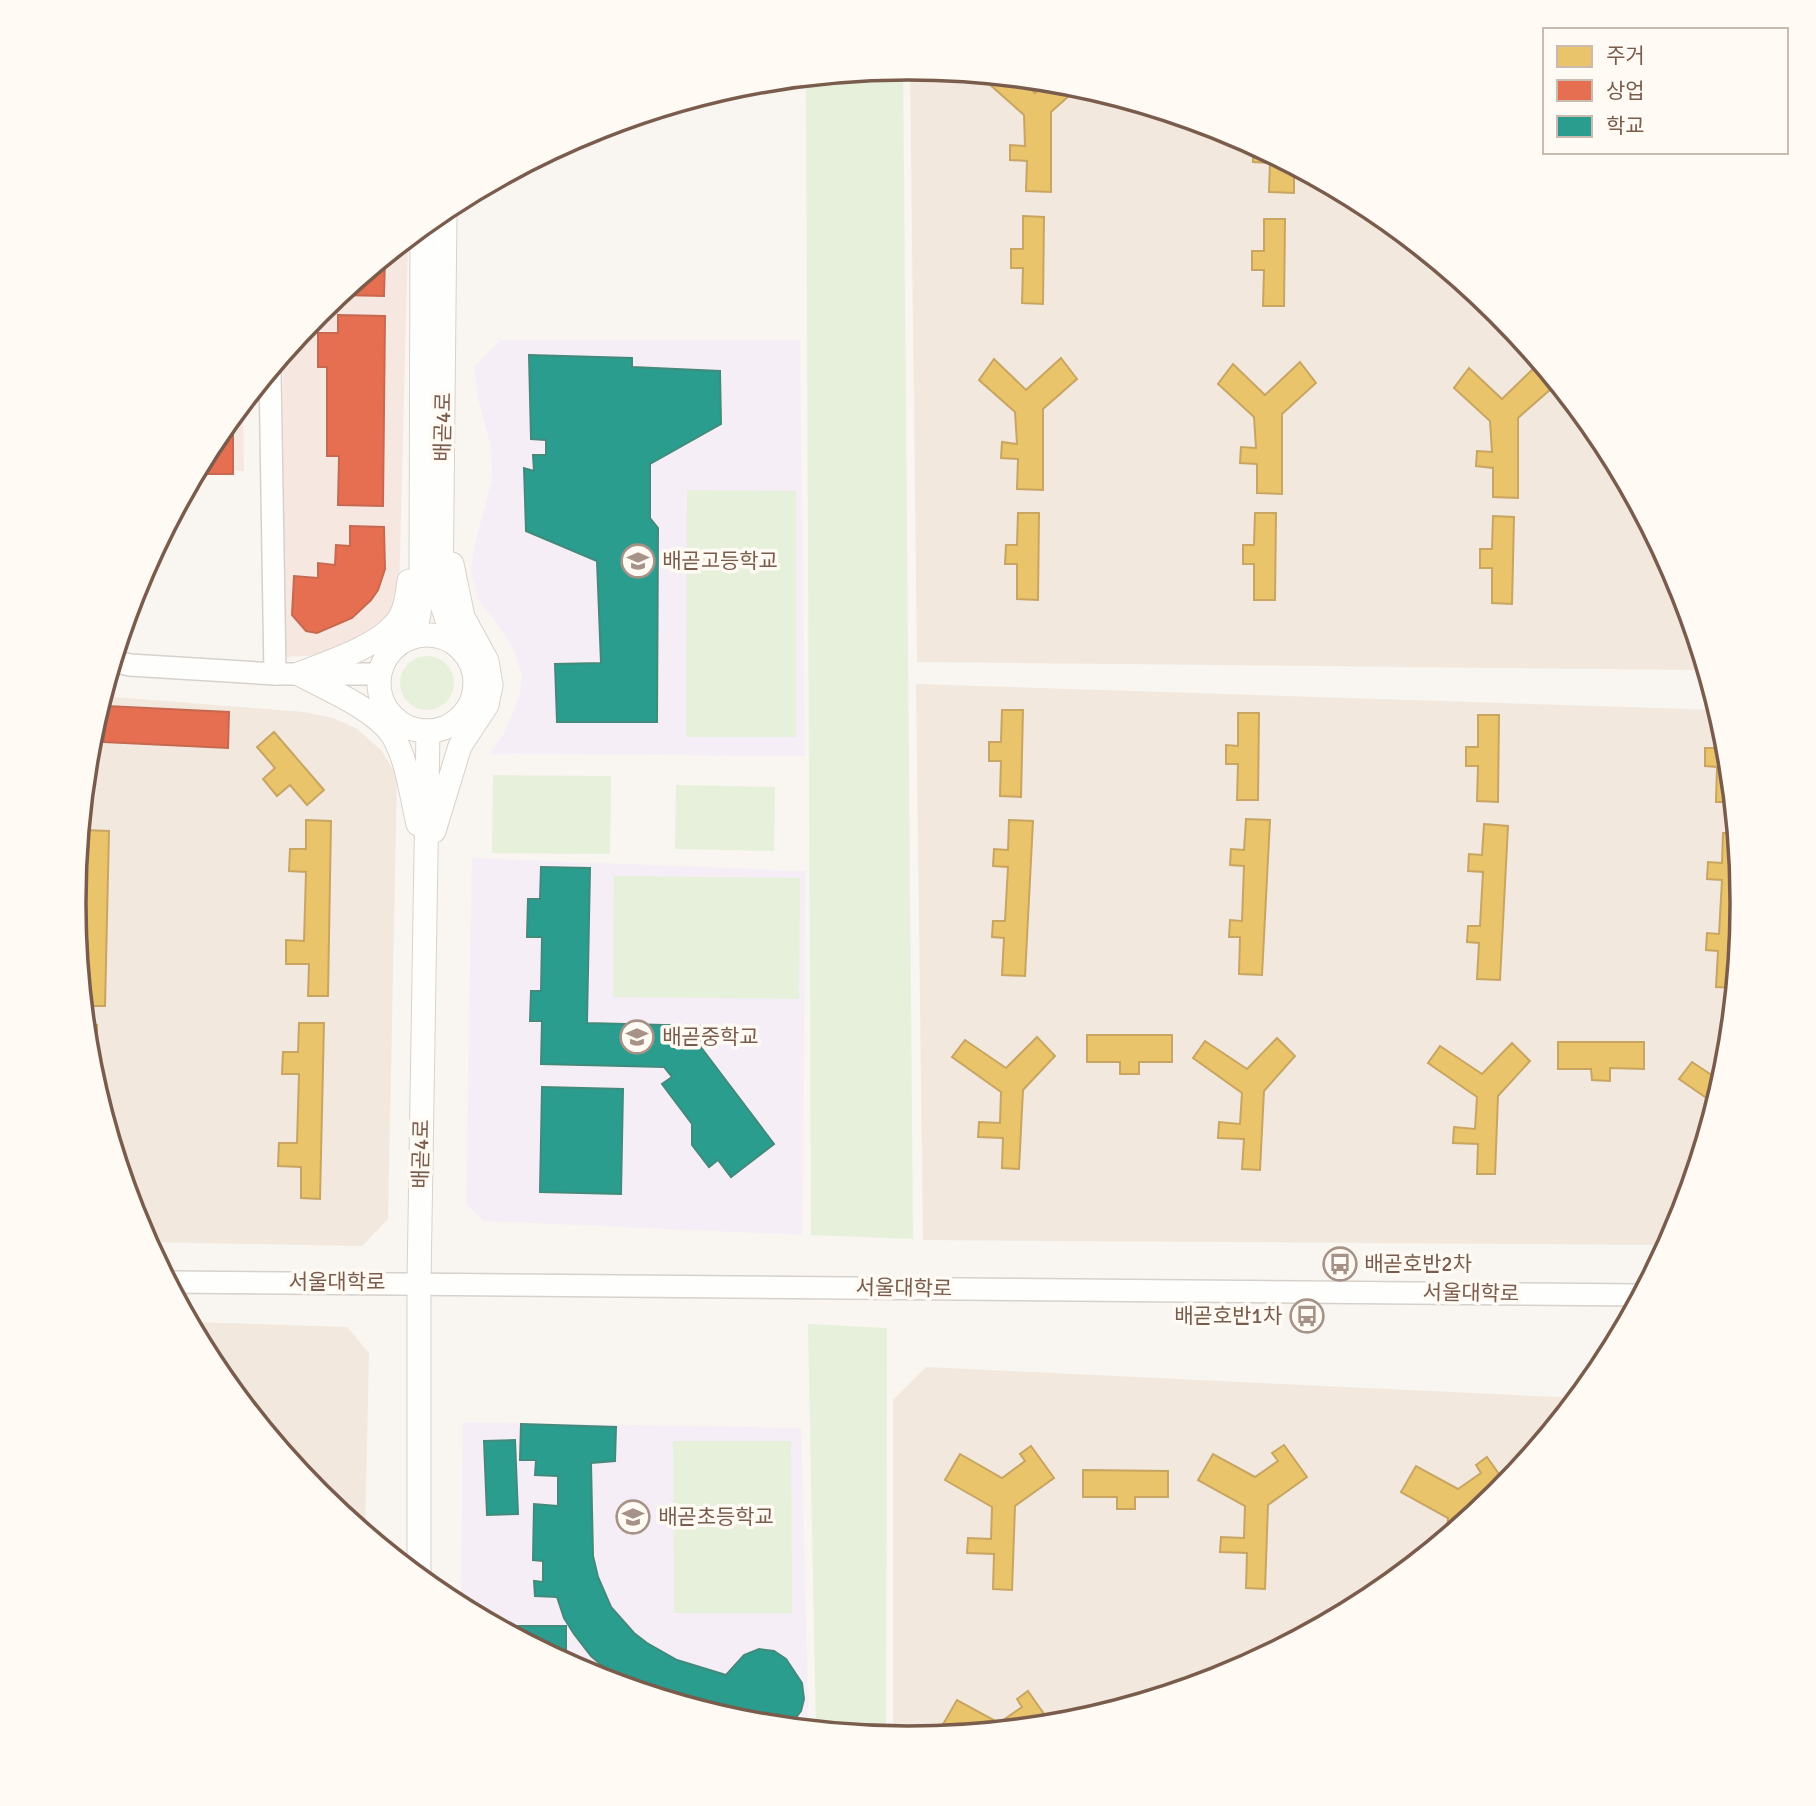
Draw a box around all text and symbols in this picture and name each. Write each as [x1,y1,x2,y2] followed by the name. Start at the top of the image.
[1543,28,1788,154] legend
[1606,43,1645,69] text: 주거
[1606,78,1645,104] text: 상업
[1606,113,1645,139] text: 학교
[429,392,457,462] street label: 배곧4로
[619,542,657,580] school or university icon: 배곧고등학교
[662,548,778,574] place label: 배곧고등학교
[618,1018,656,1056] school or university icon: 배곧중학교
[662,1024,759,1050] place label: 배곧중학교
[407,1119,435,1189] street label: 배곧4로
[1321,1245,1359,1283] bus stop icon: 배곧호반2차
[1364,1251,1472,1277] place label: 배곧호반2차
[289,1269,385,1295] street label: 서울대학로
[855,1274,953,1302] street label: 서울대학로
[1422,1279,1520,1307] street label: 서울대학로
[1288,1297,1326,1335] bus stop icon: 배곧호반1차
[1174,1303,1282,1329] place label: 배곧호반1차
[614,1498,652,1536] school or university icon: 배곧초등학교
[658,1504,774,1530] place label: 배곧초등학교

